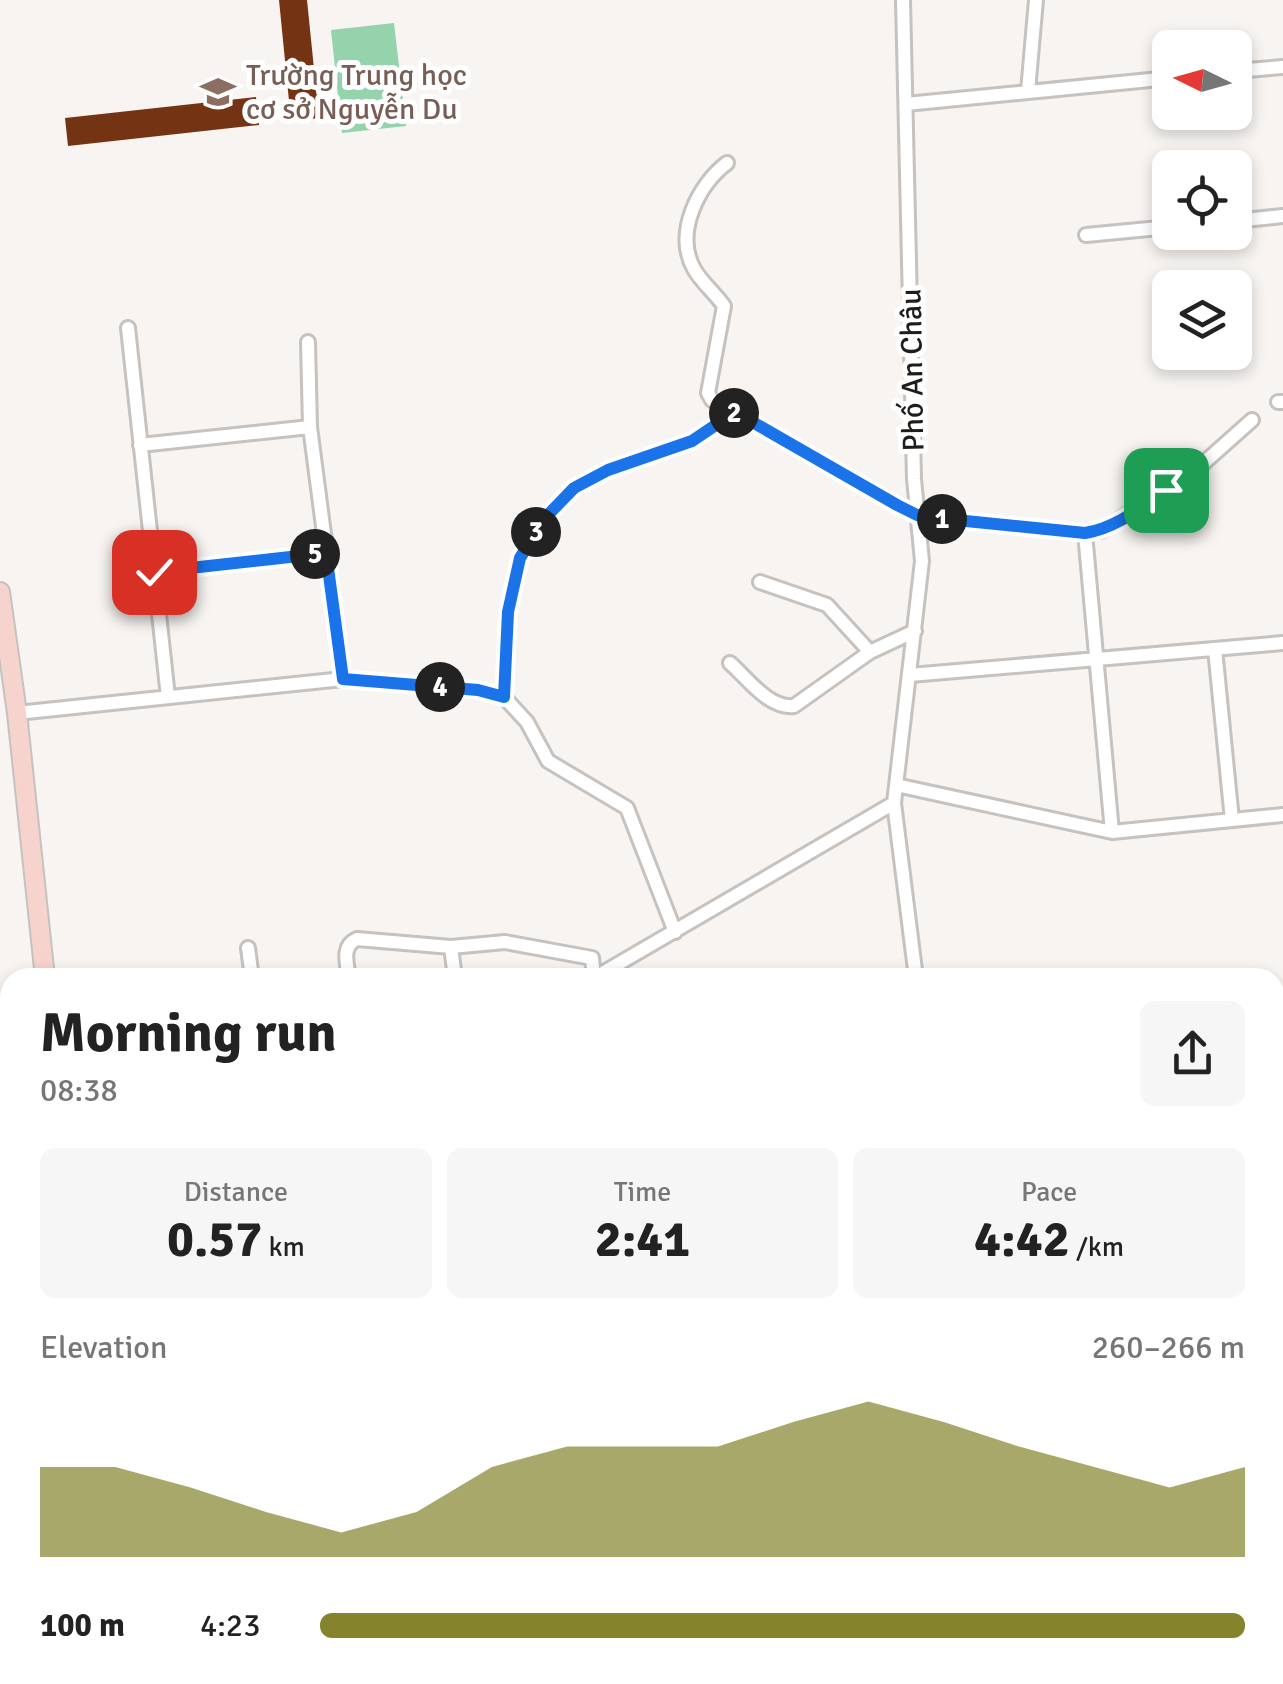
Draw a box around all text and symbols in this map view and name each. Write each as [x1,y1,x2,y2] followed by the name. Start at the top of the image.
[1152,30,1252,130] north arrow
[1152,30,1252,370] map controls
[246,57,467,128] place label: Trường Trung học cơ sở Nguyễn Du
[199,73,237,111] school or university icon: Trường Trung học cơ sở Nguyễn Du
[1152,150,1252,250] button: locate
[1152,270,1252,370] button: layers
[893,288,932,452] street label: Phố An Châu
[709,388,759,438] pin: 2
[726,396,742,430] text: 2
[1124,448,1209,533] pin
[1139,463,1194,518] icon: arrive
[917,494,967,544] pin: 1
[934,502,950,536] text: 1
[511,507,561,557] pin: 3
[528,515,544,549] text: 3
[290,529,340,579] pin: 5
[112,530,197,615] pin
[307,537,323,571] text: 5
[127,545,182,600] icon: check
[415,662,465,712] pin: 4
[432,670,448,704] text: 4
[40,999,337,1067] text: Morning run
[1140,1001,1245,1106] button: share
[40,1071,118,1110] text: 08:38
[184,1175,288,1209] text: Distance
[614,1175,671,1209] text: Time
[1021,1175,1077,1209] text: Pace
[167,1209,262,1271] text: 0.57
[595,1209,690,1271] text: 2:41
[974,1209,1070,1271] text: 4:42
[262,1230,305,1264] text: km
[1070,1230,1124,1264] text: /km
[40,1328,167,1367] text: Elevation
[1092,1328,1245,1367] text: 260–266 m
[40,1606,125,1645] text: 100 m
[200,1606,260,1645] text: 4:23

